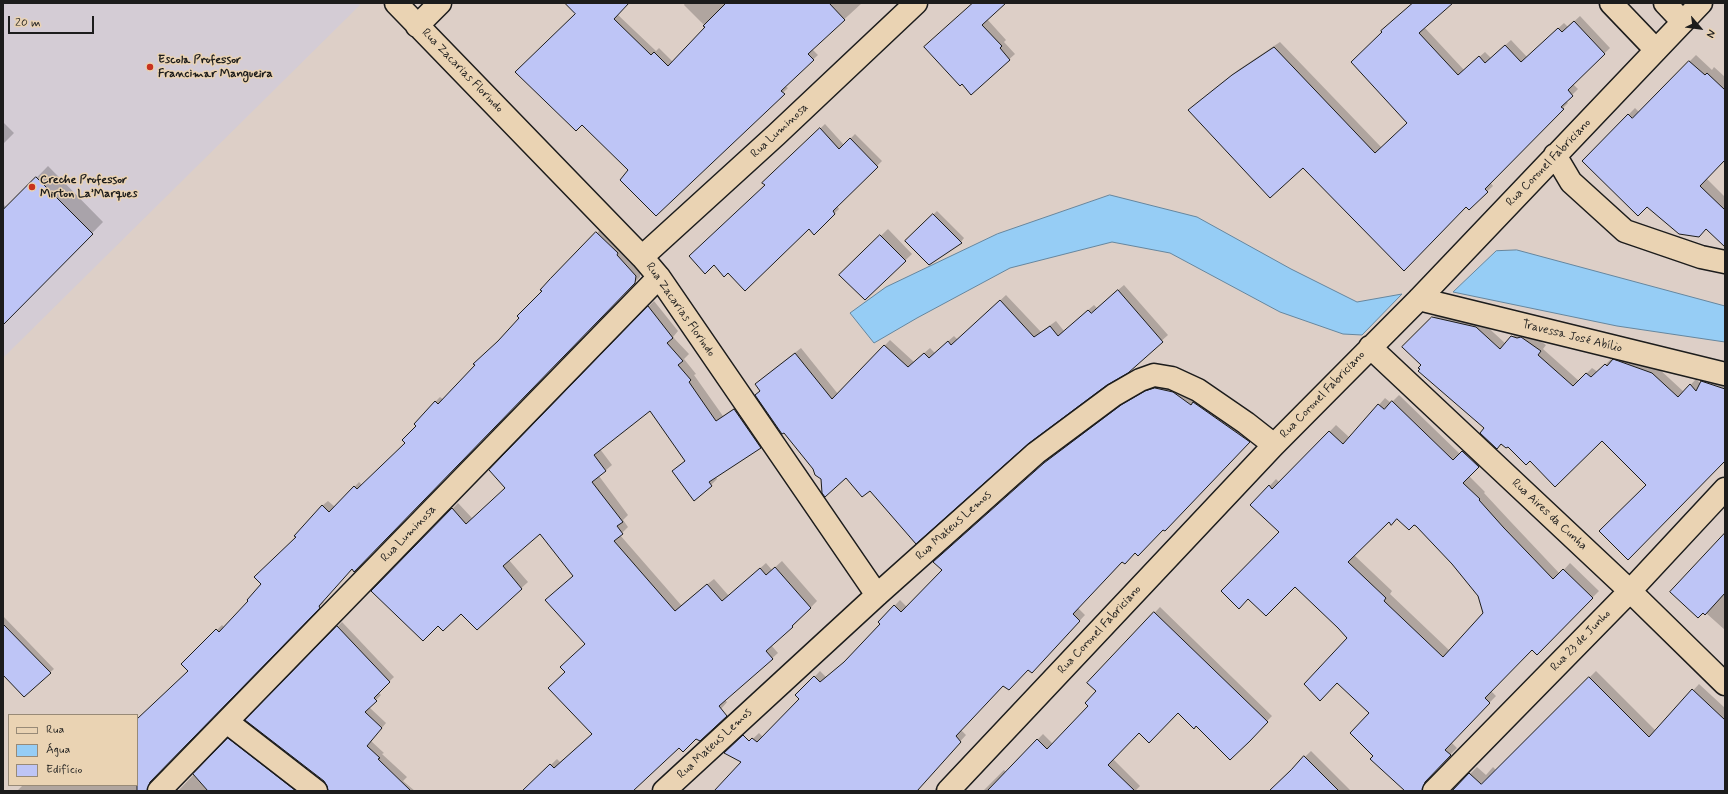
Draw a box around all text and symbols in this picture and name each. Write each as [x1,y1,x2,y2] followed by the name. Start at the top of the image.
[10,8,96,34] scale bar
[1680,8,1720,48] north arrow
[15,15,41,31] text: 20 m
[418,26,506,116] street label: Rua Zacarias Florindo
[1703,27,1718,40] text: N
[158,53,273,81] place label: Escola Professor Francimar Mangueira
[145,62,155,72] marker: Escola Professor Francimar Mangueira
[748,101,812,161] street label: Rua Luminosa
[1504,116,1594,210] street label: Rua Coronel Fabriciano
[40,173,137,201] place label: Creche Professor Mirton La’Marques
[27,182,37,192] marker: Creche Professor Mirton La’Marques
[642,260,718,360] street label: Rua Zacarias Florindo
[1520,318,1624,356] street label: Travessa José Abílio
[1278,348,1368,442] street label: Rua Coronel Fabriciano
[1508,476,1590,554] street label: Rua Aires da Cunha
[913,488,995,564] street label: Rua Mateus Lemos
[378,503,440,565] street label: Rua Luminosa
[1055,583,1145,677] street label: Rua Coronel Fabriciano
[1548,607,1614,675] street label: Rua 23 de Junho
[675,706,755,782] street label: Rua Mateus Lemos
[8,714,138,786] legend
[46,722,64,738] text: Rua
[46,742,70,758] text: Água
[46,762,82,778] text: Edifício

